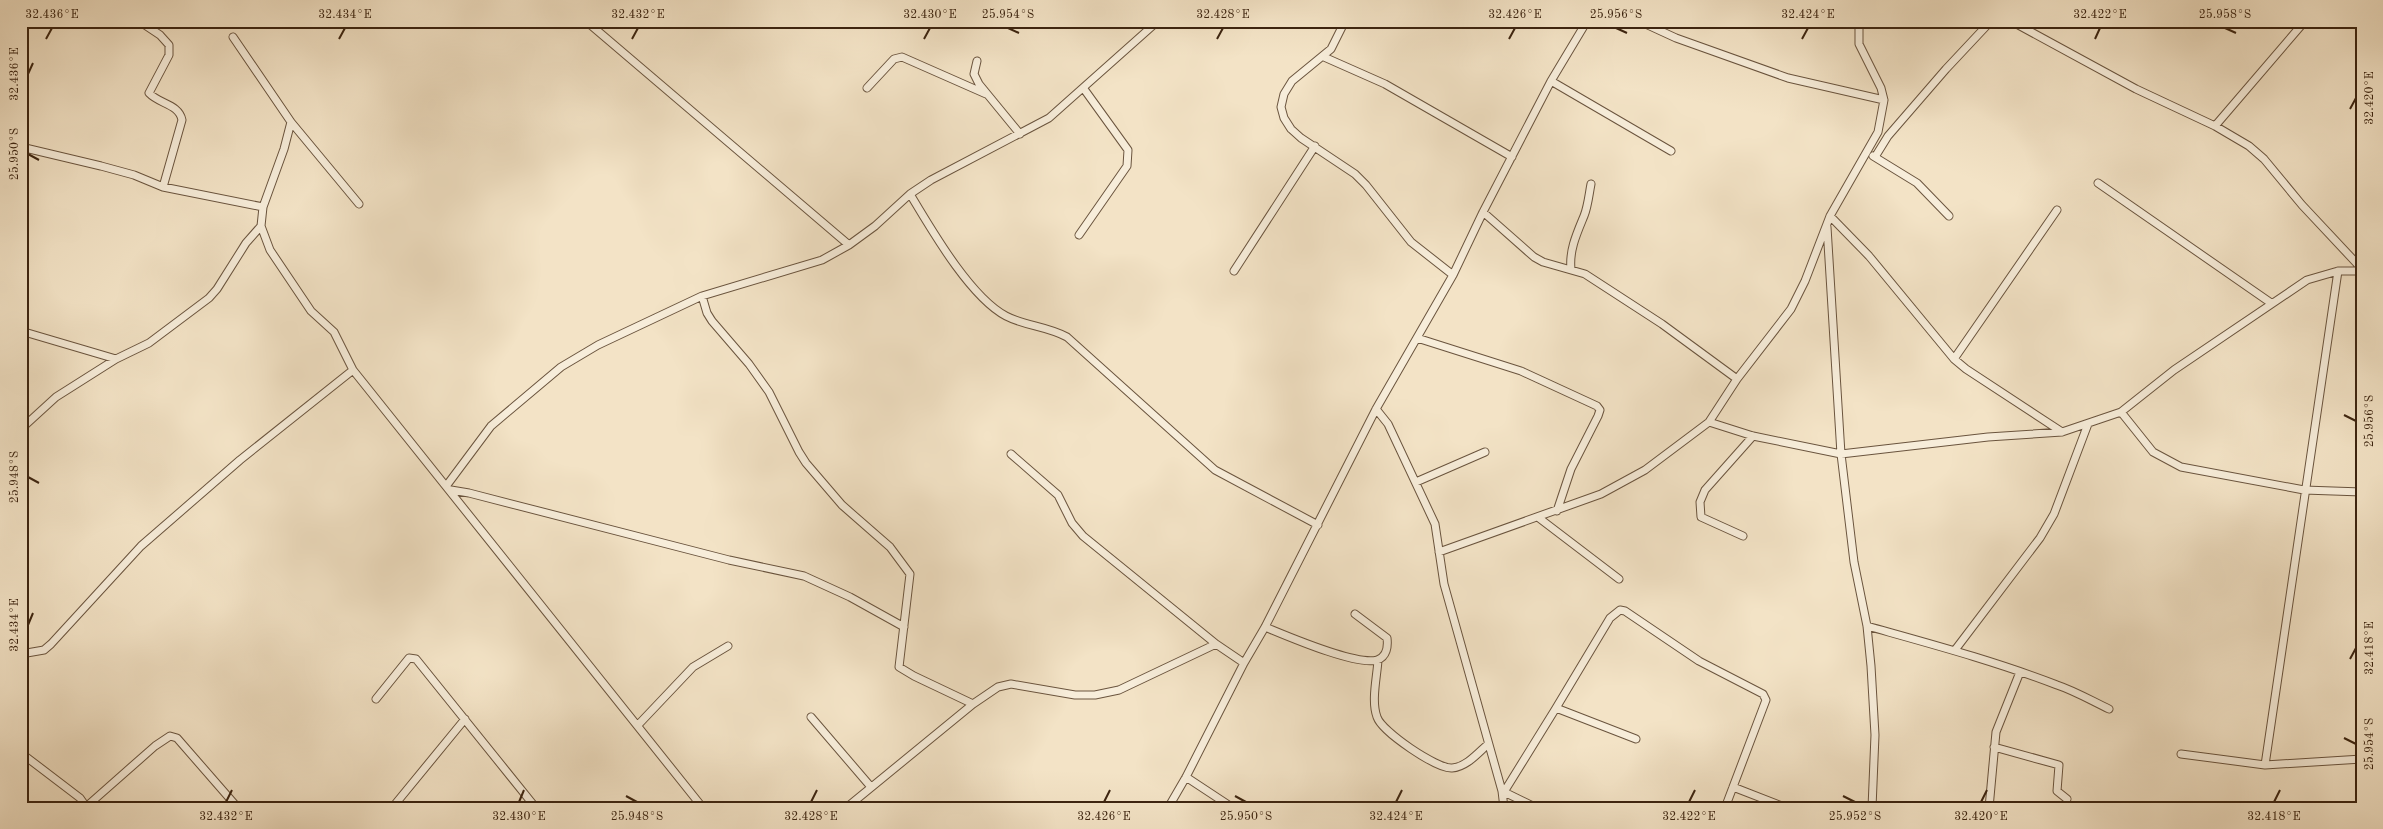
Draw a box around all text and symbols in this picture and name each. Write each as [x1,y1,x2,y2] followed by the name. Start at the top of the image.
[982,8,1034,21] text: 25.954°S
[1590,8,1642,21] text: 25.956°S
[2199,8,2251,21] text: 25.958°S
[25,9,79,21] text: 32.436°E
[318,9,372,21] text: 32.434°E
[611,9,665,21] text: 32.432°E
[903,9,957,21] text: 32.430°E
[1196,9,1250,21] text: 32.428°E
[1488,9,1542,21] text: 32.426°E
[1781,9,1835,21] text: 32.424°E
[2073,9,2127,21] text: 32.422°E
[9,47,21,101] text: 32.436°E
[2364,71,2376,125] text: 32.420°E
[8,128,21,180] text: 25.950°S
[2363,395,2376,447] text: 25.956°S
[8,451,21,503] text: 25.948°S
[9,598,21,652] text: 32.434°E
[2364,621,2376,675] text: 32.418°E
[2363,718,2376,770] text: 25.954°S
[611,810,663,823] text: 25.948°S
[1220,810,1272,823] text: 25.950°S
[1829,810,1881,823] text: 25.952°S
[199,811,253,823] text: 32.432°E
[492,811,546,823] text: 32.430°E
[784,811,838,823] text: 32.428°E
[1077,811,1131,823] text: 32.426°E
[1369,811,1423,823] text: 32.424°E
[1662,811,1716,823] text: 32.422°E
[1954,811,2008,823] text: 32.420°E
[2247,811,2301,823] text: 32.418°E

